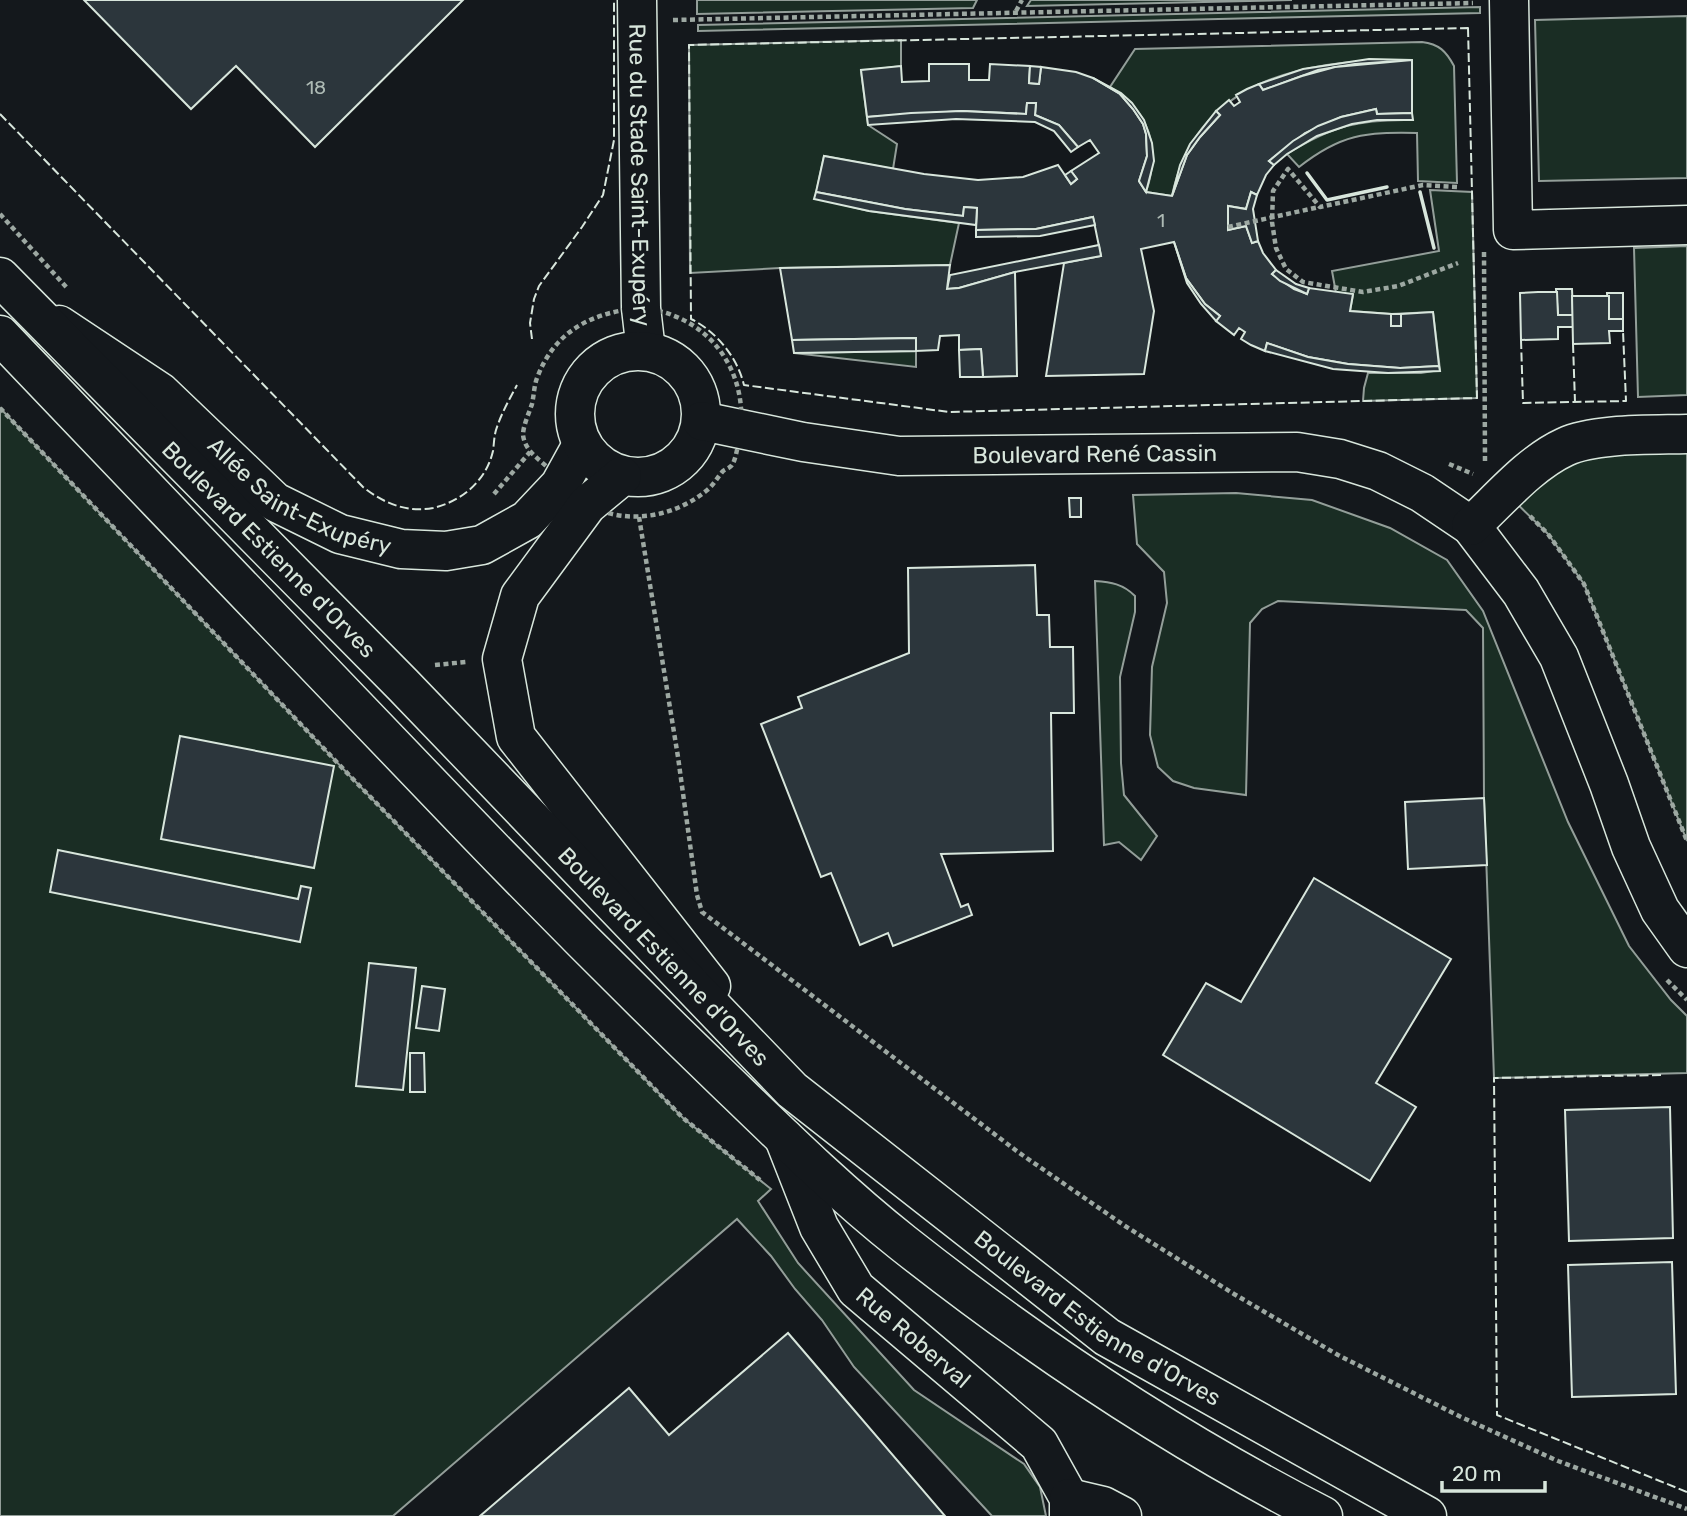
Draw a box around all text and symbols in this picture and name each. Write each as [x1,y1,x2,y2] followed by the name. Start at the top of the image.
[623,23,657,328] street label: Rue du Stade Saint-Exupéry
[306,76,326,99] house number: 18
[1157,209,1165,232] house number: 1
[202,431,395,560] street label: Allée Saint-Exupéry
[156,435,382,664] street label: Boulevard Estienne d'Orves
[972,439,1217,469] street label: Boulevard René Cassin
[552,841,775,1072] street label: Boulevard Estienne d'Orves
[969,1224,1226,1412] street label: Boulevard Estienne d'Orves
[850,1281,976,1394] street label: Rue Roberval
[1442,1450,1545,1494] scale bar
[1452,1461,1501,1486] text: 20 m

